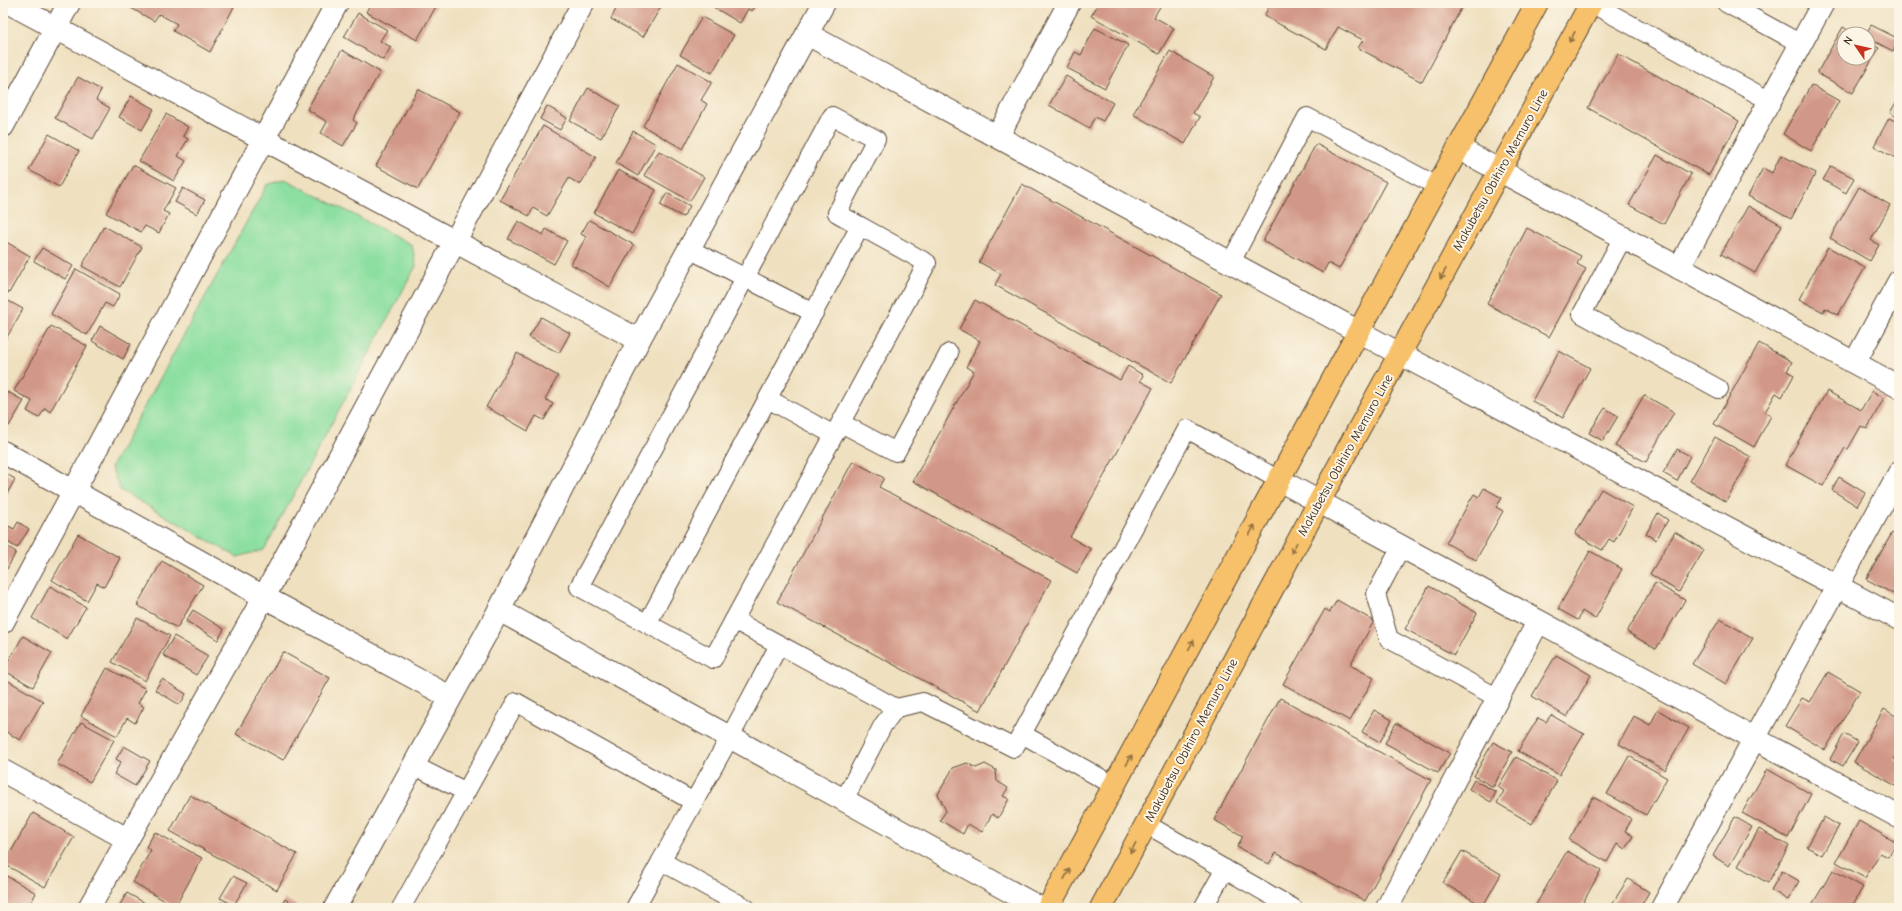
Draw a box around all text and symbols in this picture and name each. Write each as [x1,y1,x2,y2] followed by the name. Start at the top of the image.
[1836,26,1876,66] north arrow
[1568,31,1576,43] one-way arrow
[1841,34,1856,47] text: N
[1449,86,1551,253] street label: Makubetsu Obihiro Memuro Line
[1439,268,1446,280] one-way arrow
[1294,371,1396,538] street label: Makubetsu Obihiro Memuro Line
[1249,525,1256,537] one-way arrow
[1290,542,1297,554] one-way arrow
[1187,639,1195,651] one-way arrow
[1142,655,1241,824] street label: Makubetsu Obihiro Memuro Line
[1126,754,1134,766] one-way arrow
[1129,842,1137,854] one-way arrow
[1064,868,1072,880] one-way arrow

